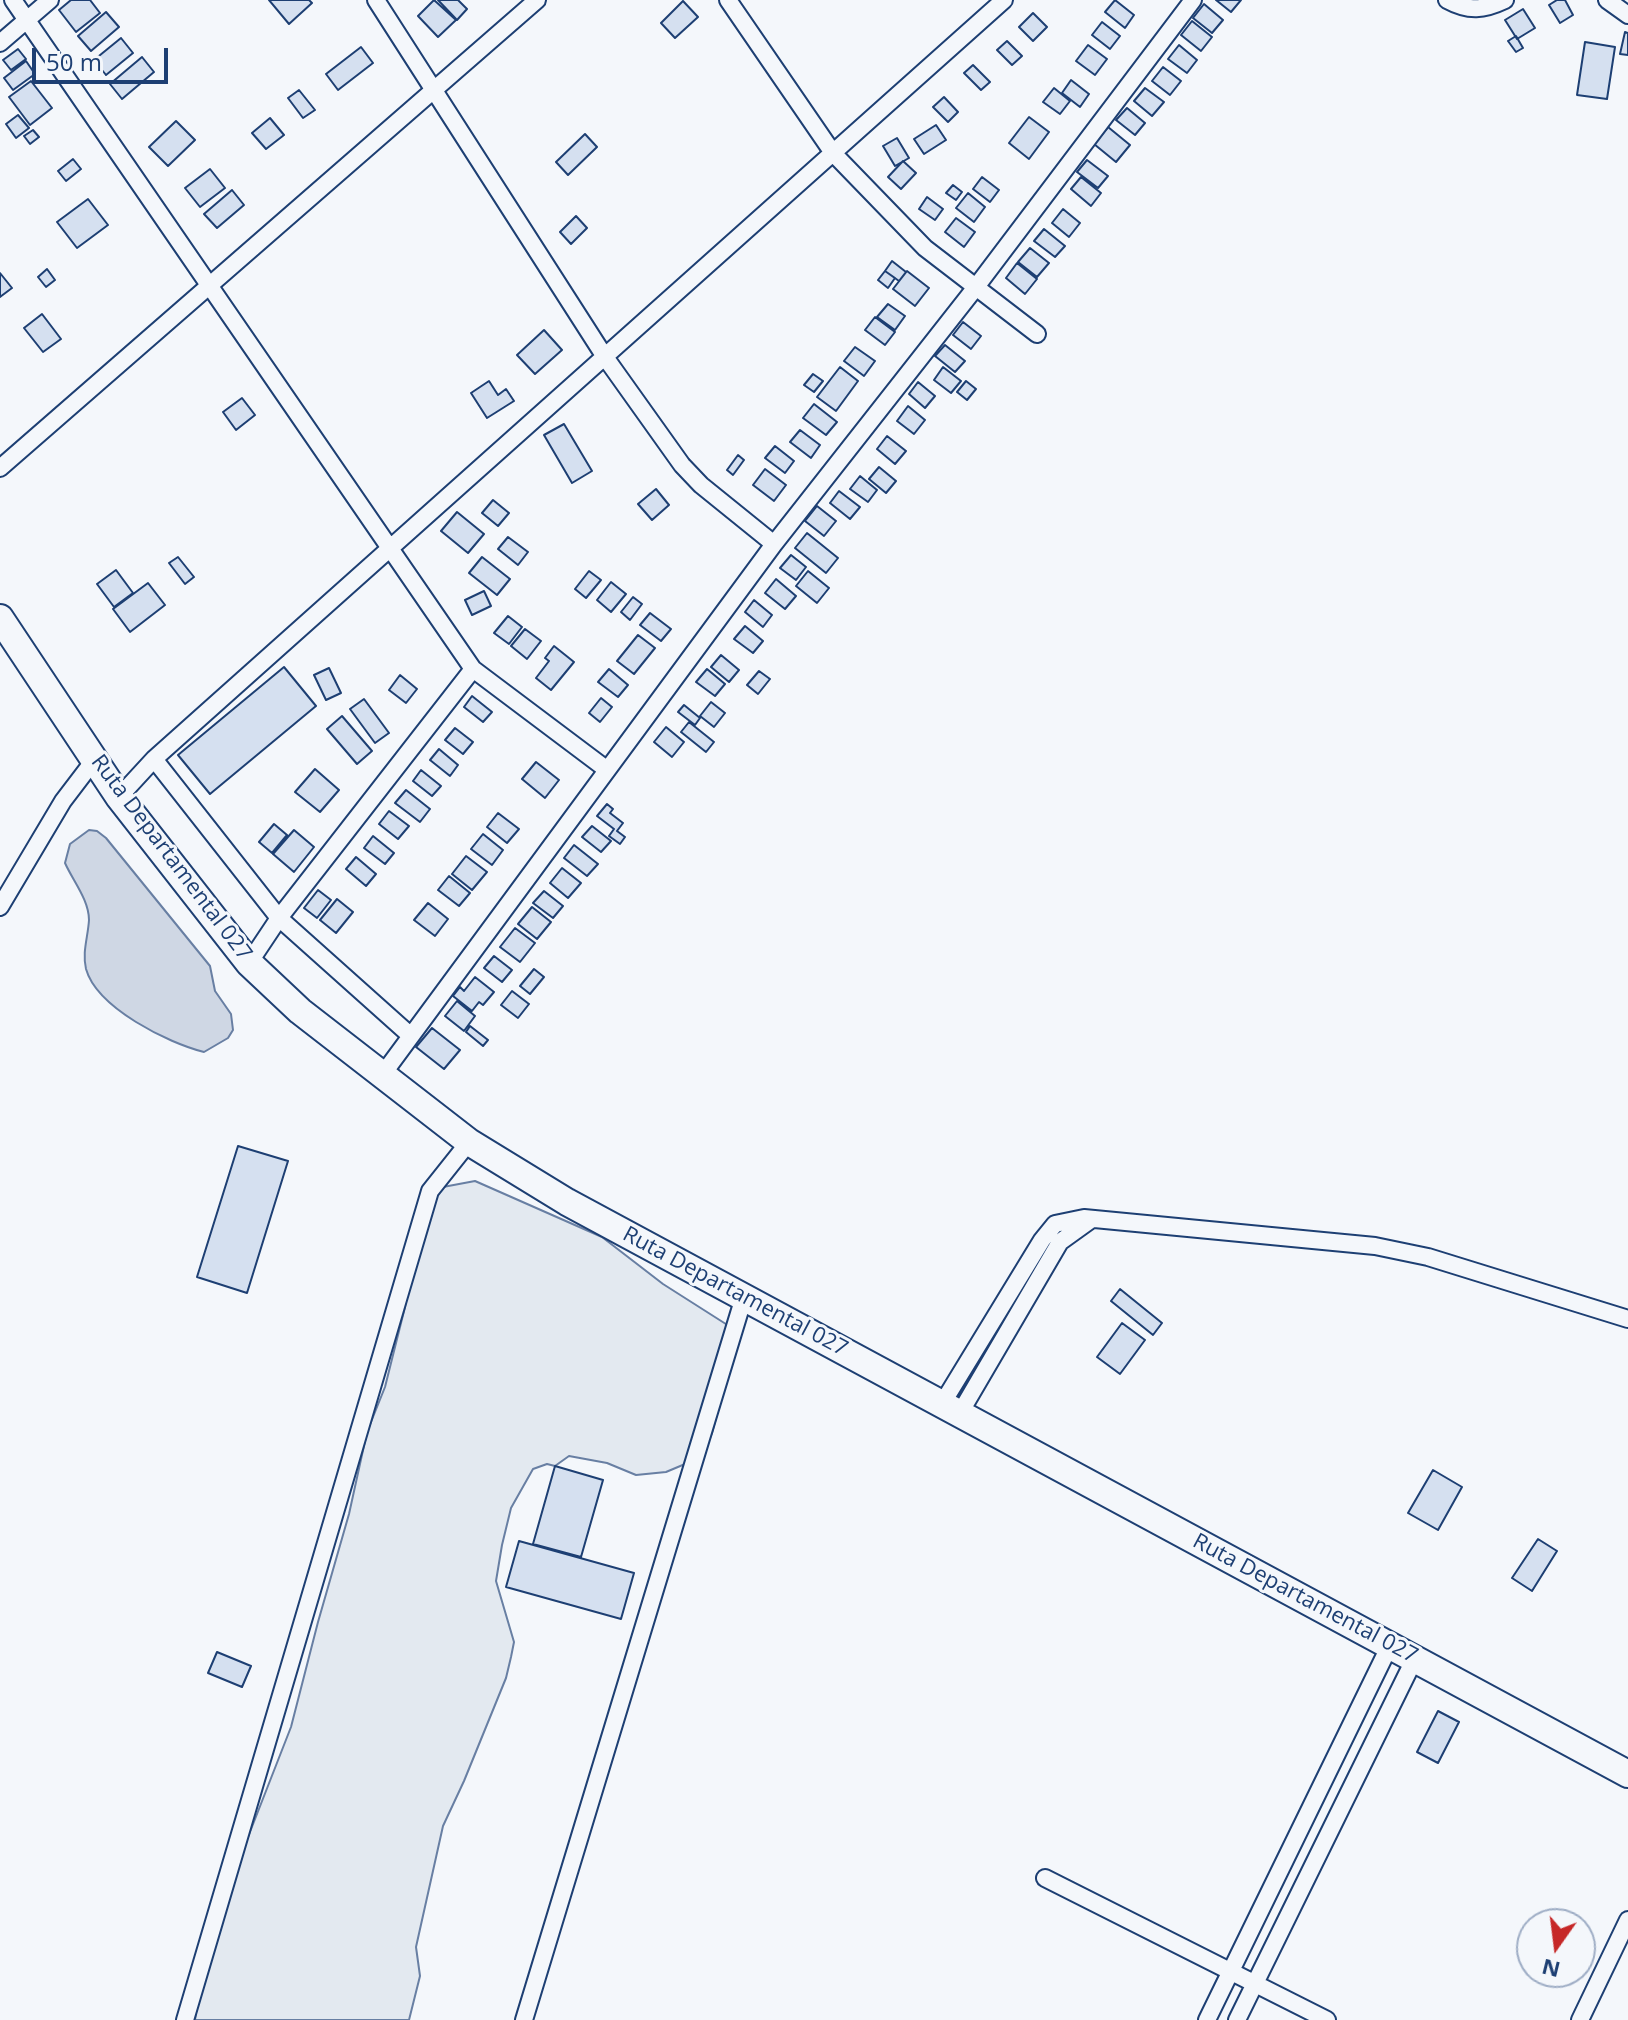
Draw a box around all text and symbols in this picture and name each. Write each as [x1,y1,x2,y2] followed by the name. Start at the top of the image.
[36,32,172,82] scale bar
[46,45,102,78] text: 50 m
[85,750,257,966] street label: Ruta Departamental 027
[618,1221,852,1363] street label: Ruta Departamental 027
[1188,1528,1422,1670] street label: Ruta Departamental 027
[1516,1908,1596,1988] north arrow
[1538,1953,1563,1986] text: N

